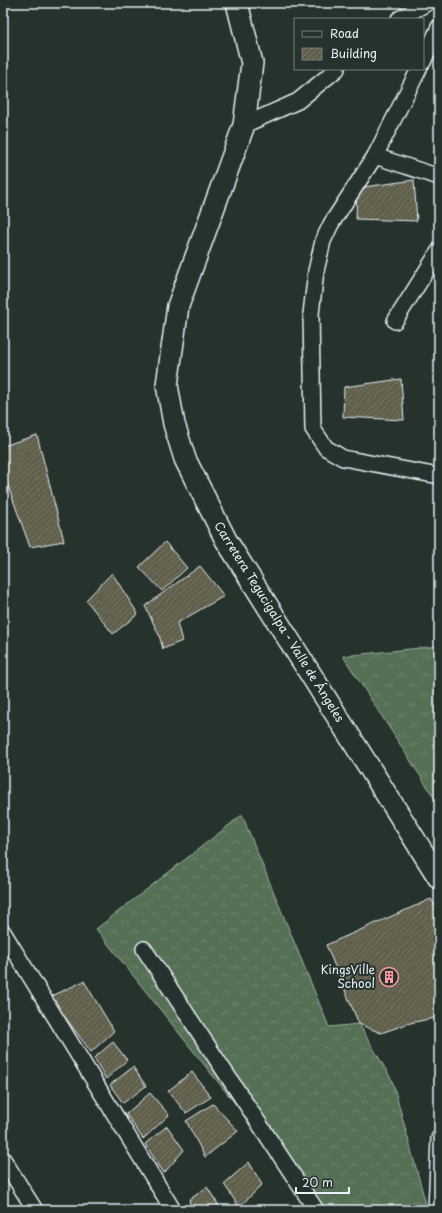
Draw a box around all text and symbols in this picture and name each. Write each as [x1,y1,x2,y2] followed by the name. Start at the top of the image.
[294,18,424,70] legend
[330,24,359,42] text: Road
[330,44,377,62] text: Building
[210,518,350,726] street label: Carretera Tegucigalpa - Valle de Ángeles
[321,960,375,992] place label: KingsVille School
[378,966,400,988] building icon: KingsVille School
[296,1169,349,1195] scale bar
[302,1173,333,1191] text: 20 m

